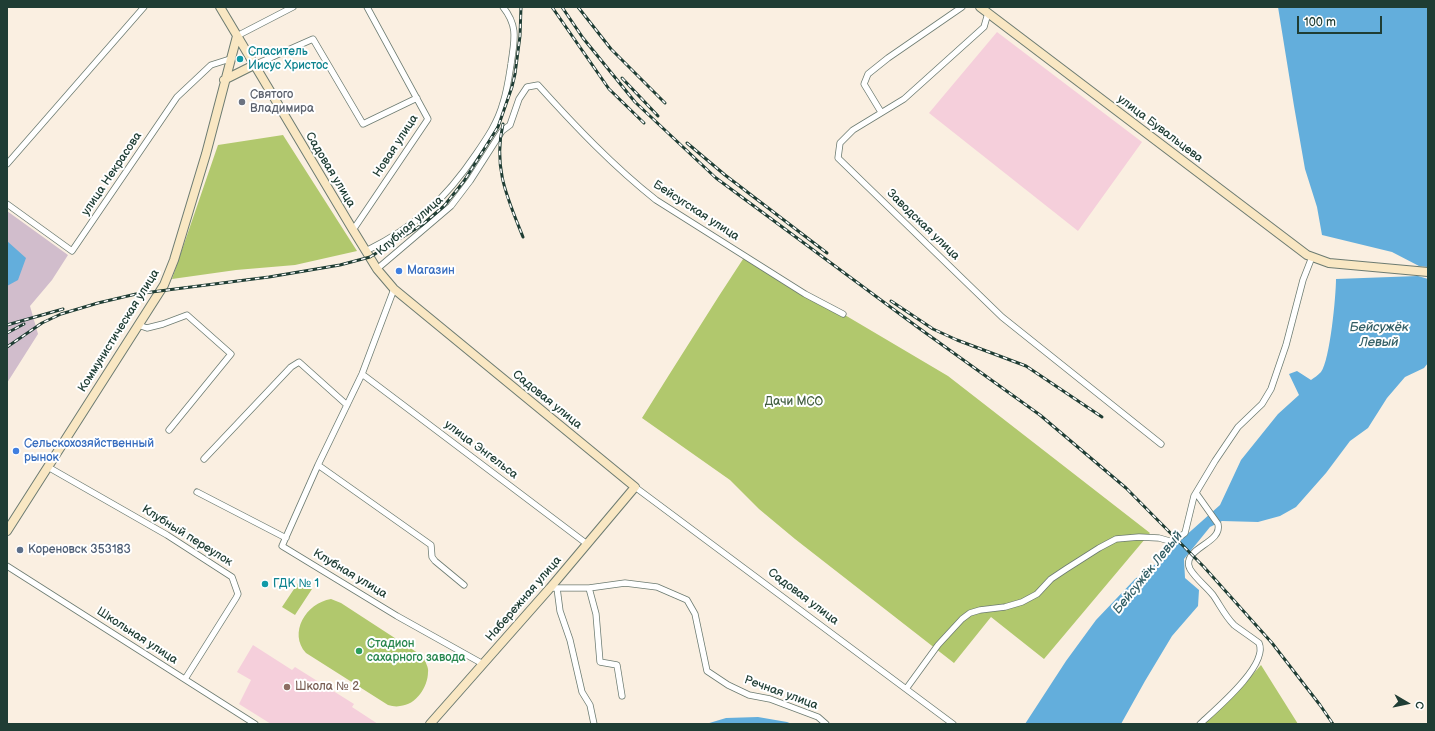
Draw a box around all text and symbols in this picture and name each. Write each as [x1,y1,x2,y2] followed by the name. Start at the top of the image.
[1299,8,1384,34] scale bar
[1304,15,1336,30] text: 100 m
[248,45,328,73] place label: Спаситель Иисус Христос
[235,54,245,64] marker: Спаситель Иисус Христос
[250,88,314,116] place label: Святого Владимира
[1114,92,1206,166] street label: улица Бувальцева
[237,97,247,107] marker: Святого Владимира
[370,112,422,180] street label: Новая улица
[79,129,145,219] street label: улица Некрасова
[302,130,358,210] street label: Садовая улица
[650,178,742,244] street label: Бейсугская улица
[884,187,962,263] street label: Заводская улица
[374,193,446,259] street label: Клубная улица
[407,264,455,278] place label: Магазин
[394,266,404,276] marker: Магазин
[75,267,163,395] street label: Коммунистическая улица
[1349,320,1409,351] water label: Бейсужёк Левый
[509,368,585,432] street label: Садовая улица
[765,395,823,409] park label: Дачи МСО
[441,418,521,482] street label: улица Энгельса
[24,437,154,465] place label: Сельскохозяйственный рынок
[11,446,21,456] marker: Сельскохозяйственный рынок
[139,502,235,570] street label: Клубный переулок
[1110,529,1186,617] water label: Бейсужёк Левый
[28,543,131,557] place label: Кореновск 353183
[15,545,25,555] marker: Кореновск 353183
[310,546,390,602] street label: Клубная улица
[483,554,565,644] street label: Набережная улица
[765,566,841,628] street label: Садовая улица
[273,577,319,591] place label: ГДК № 1
[260,579,270,589] marker: ГДК № 1
[94,604,180,668] street label: Школьная улица
[367,637,466,665] place label: Стадион сахарного завода
[354,646,364,656] marker: Стадион сахарного завода
[742,673,820,713] street label: Речная улица
[295,680,359,694] place label: Школа № 2
[282,682,292,692] marker: Школа № 2
[1387,683,1427,723] north arrow
[1412,700,1426,710] text: С

